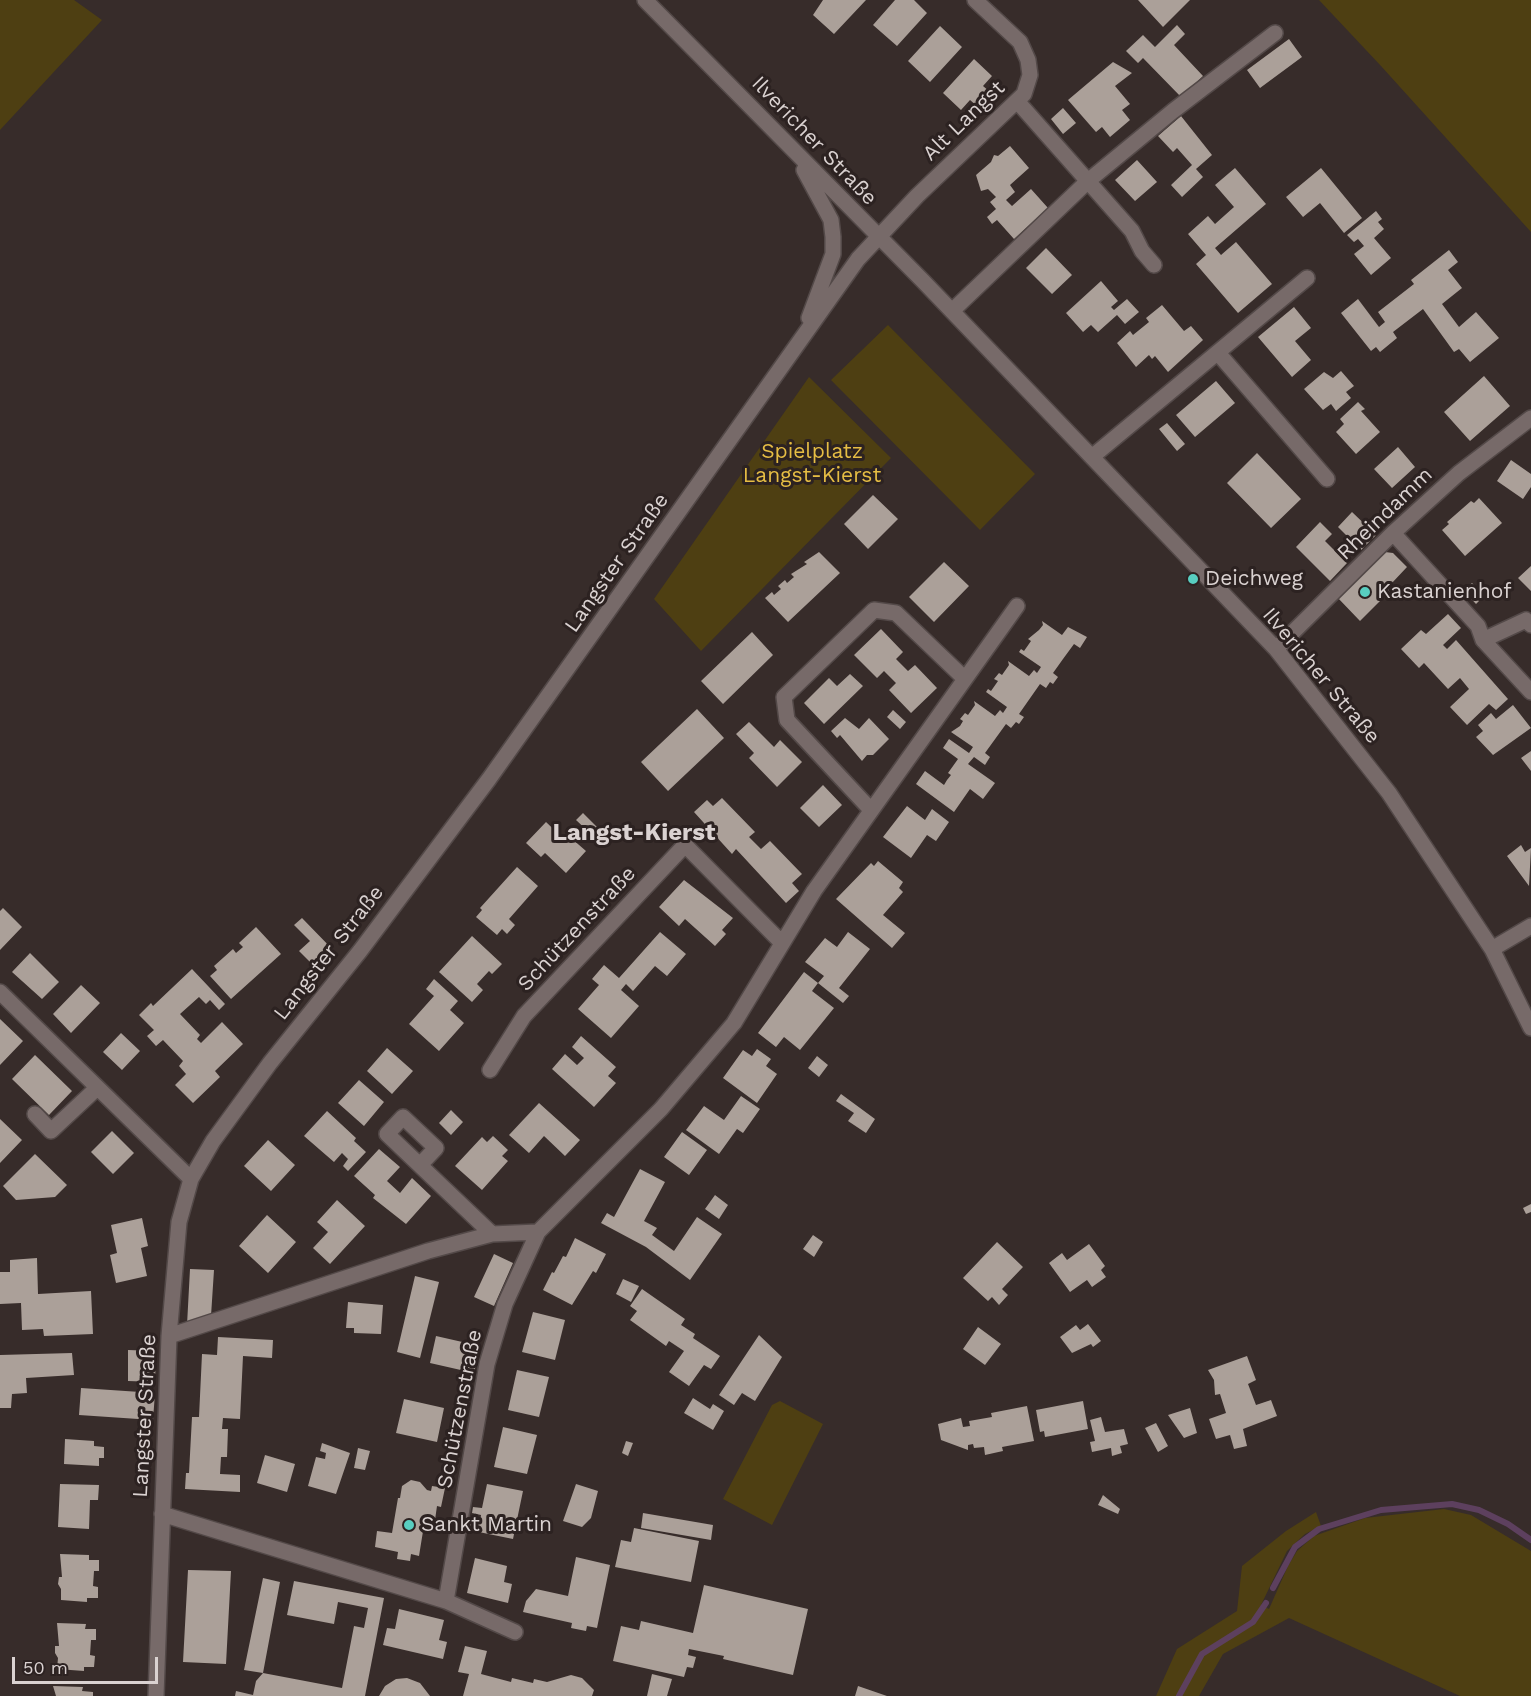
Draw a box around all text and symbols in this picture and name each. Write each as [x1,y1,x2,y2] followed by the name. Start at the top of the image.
[746,71,882,211] street label: Ilvericher Straße
[918,76,1010,166] street label: Alt Langst
[743,439,881,489] park label: Spielplatz Langst-Kierst
[1332,462,1438,566] street label: Rheindamm
[560,489,674,637] street label: Langster Straße
[1205,566,1303,592] place label: Deichweg
[1186,572,1200,586] marker: Deichweg
[1377,579,1511,605] place label: Kastanienhof
[1358,585,1372,599] marker: Kastanienhof
[1257,603,1385,749] street label: Ilvericher Straße
[553,819,715,847] district label: Langst-Kierst
[513,861,641,997] street label: Schützenstraße
[269,881,389,1025] street label: Langster Straße
[432,1327,488,1491] street label: Schützenstraße
[128,1334,162,1498] street label: Langster Straße
[421,1512,552,1538] place label: Sankt Martin
[402,1518,416,1532] marker: Sankt Martin
[15,1645,160,1683] scale bar
[23,1657,68,1678] text: 50 m

